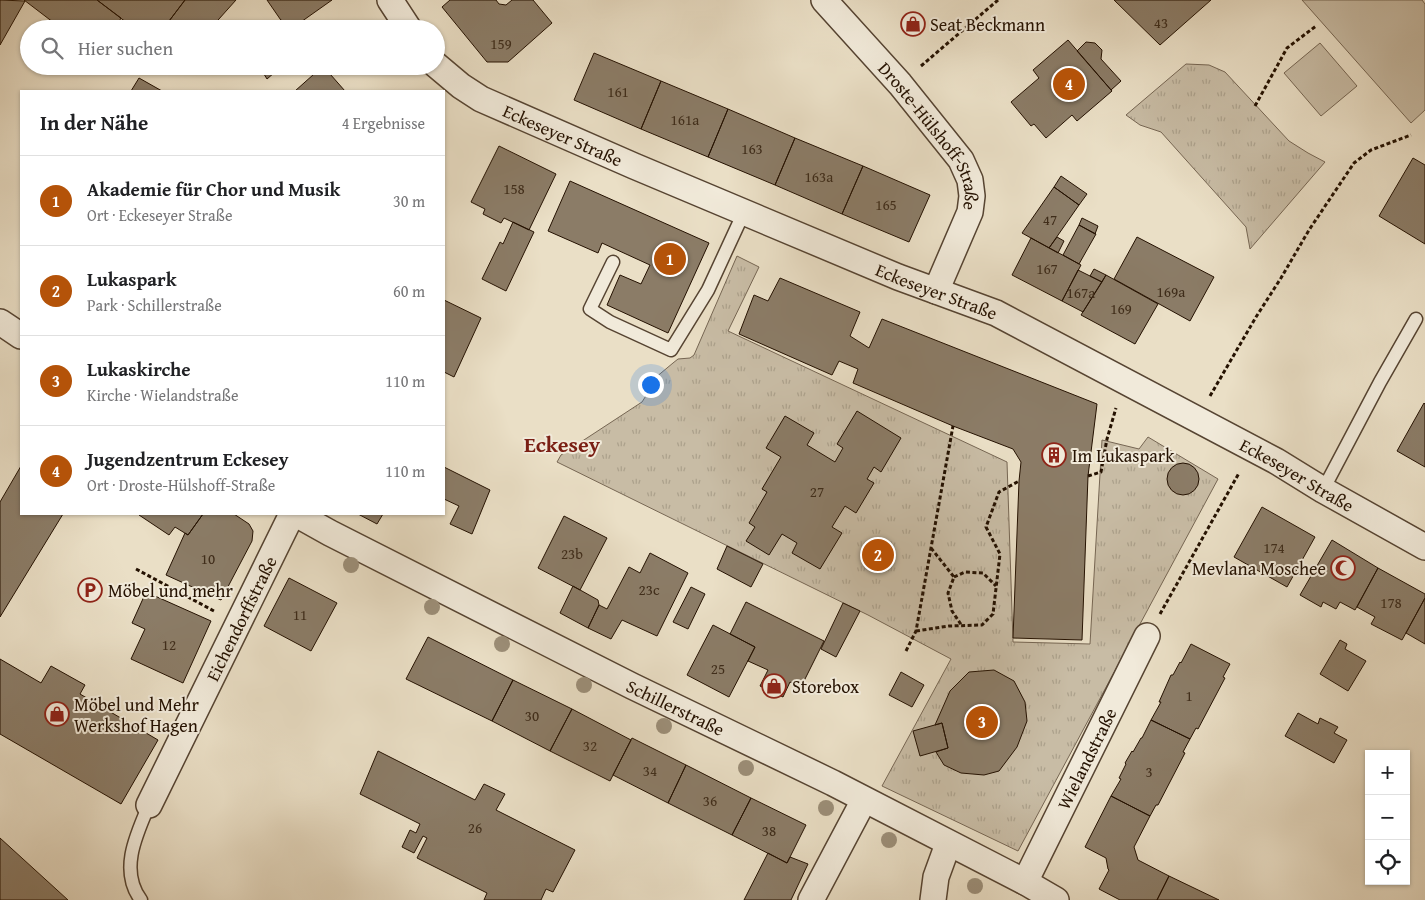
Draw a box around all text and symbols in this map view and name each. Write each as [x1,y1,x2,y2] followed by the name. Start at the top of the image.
[900,11,926,37] shop icon: Seat Beckmann
[930,11,1045,38] place label: Seat Beckmann
[1154,12,1168,33] house number: 43
[20,20,445,75] search box
[490,33,512,54] house number: 159
[38,34,66,62] icon: search
[78,34,173,62] text: Hier suchen
[872,55,986,212] street label: Droste-Hülshoff-Straße
[1053,65,1085,103] pin: 4
[607,81,629,102] house number: 161
[499,97,627,173] street label: Eckeseyer Straße
[40,107,148,138] text: In der Nähe
[671,109,699,130] house number: 161a
[342,111,425,135] text: 4 Ergebnisse
[741,138,763,159] house number: 163
[805,166,833,187] house number: 163a
[87,175,340,203] text: Akademie für Chor und Musik
[503,178,525,199] house number: 158
[52,189,60,213] text: 1
[393,189,425,213] text: 30 m
[875,194,897,215] house number: 165
[87,203,232,227] text: Ort · Eckeseyer Straße
[1043,209,1057,230] house number: 47
[654,240,686,278] pin: 1
[872,256,1001,326] street label: Eckeseyer Straße
[1036,258,1058,279] house number: 167
[87,265,177,293] text: Lukaspark
[52,279,60,303] text: 2
[393,279,425,303] text: 60 m
[1157,281,1185,302] house number: 169a
[1067,282,1095,303] house number: 167a
[87,293,222,317] text: Park · Schillerstraße
[1110,298,1132,319] house number: 169
[87,355,191,383] text: Lukaskirche
[52,369,60,393] text: 3
[385,369,425,393] text: 110 m
[638,372,664,398] your location
[87,383,238,407] text: Kirche · Wielandstraße
[524,428,601,460] district label: Eckesey
[1235,431,1359,518] street label: Eckeseyer Straße
[1041,442,1067,468] building icon: Im Lukaspark
[1072,442,1175,469] place label: Im Lukaspark
[87,445,288,473] text: Jugendzentrum Eckesey
[52,459,60,483] text: 4
[385,459,425,483] text: 110 m
[87,473,275,497] text: Ort · Droste-Hülshoff-Straße
[810,481,824,502] house number: 27
[862,536,894,574] pin: 2
[1263,537,1285,558] house number: 174
[561,543,583,564] house number: 23b
[201,548,215,569] house number: 10
[198,551,283,686] street label: Eichendorffstraße
[1192,555,1326,582] place label: Mevlana Moschee
[1330,555,1356,581] mosque icon: Mevlana Moschee
[77,577,103,603] parking icon: Möbel und mehr
[108,577,233,604] place label: Möbel und mehr
[638,579,660,600] house number: 23c
[1380,592,1402,613] house number: 178
[293,604,307,625] house number: 11
[162,634,176,655] house number: 12
[711,658,725,679] house number: 25
[622,672,729,742] street label: Schillerstraße
[761,673,787,699] shop icon: Storebox
[792,673,860,700] place label: Storebox
[1185,685,1193,706] house number: 1
[74,691,199,739] place label: Möbel und Mehr Werkshof Hagen
[44,701,70,727] shop icon: Möbel und Mehr Werkshof Hagen
[966,703,998,741] pin: 3
[1050,703,1123,814] street label: Wielandstraße
[525,705,539,726] house number: 30
[583,735,597,756] house number: 32
[1365,750,1410,885] map controls
[1365,750,1410,795] button: +
[643,760,657,781] house number: 34
[1145,761,1153,782] house number: 3
[703,790,717,811] house number: 36
[1365,795,1410,840] button: −
[468,817,482,838] house number: 26
[762,820,776,841] house number: 38
[1365,840,1410,885] button: locate

